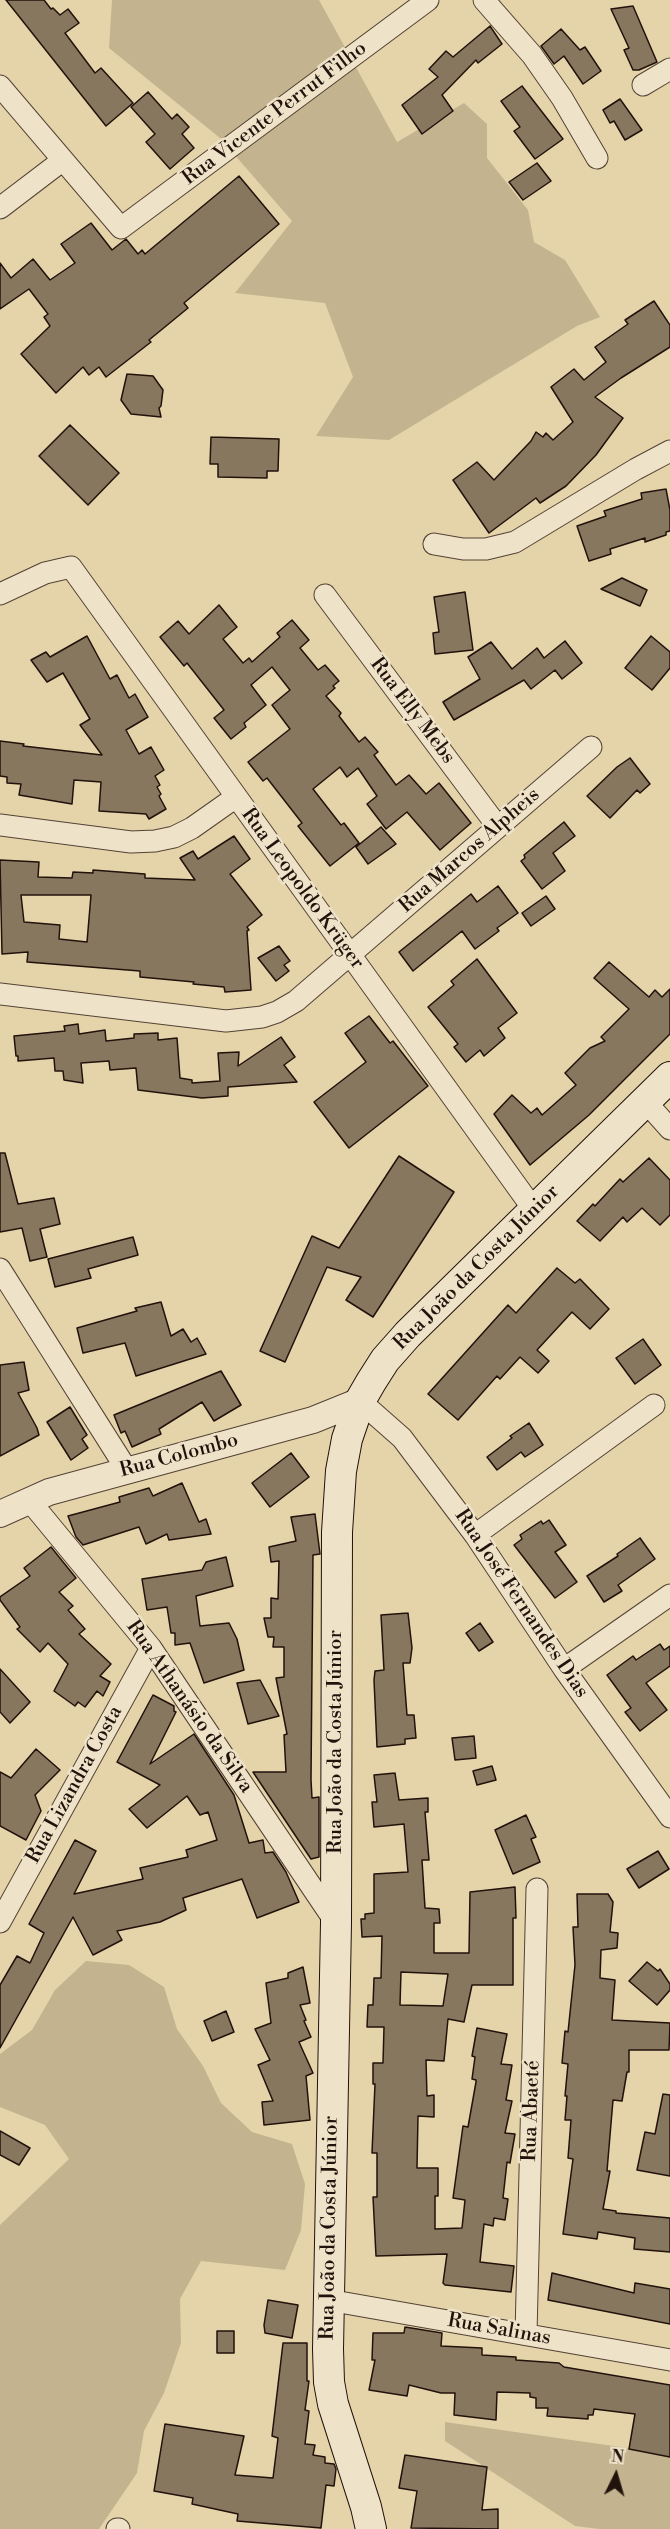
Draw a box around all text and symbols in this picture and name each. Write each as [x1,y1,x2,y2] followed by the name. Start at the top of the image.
[178,37,372,191] street label: Rua Vicente Perrut Filho
[364,653,460,769] street label: Rua Elly Mebs
[395,783,545,919] street label: Rua Marcos Alpheis
[235,804,369,974] street label: Rua Leopoldo Krüger
[389,1180,565,1356] street label: Rua João da Costa Júnior
[117,1429,241,1483] street label: Rua Colombo
[449,1505,593,1703] street label: Rua José Fernandes Dias
[120,1616,258,1798] street label: Rua Athanásio da Silva
[324,1630,348,1854] street label: Rua João da Costa Júnior
[22,1702,128,1868] street label: Rua Lizandra Costa
[518,2060,546,2162] street label: Rua Abaeté
[316,2116,344,2340] street label: Rua João da Costa Júnior
[446,2309,552,2351] street label: Rua Salinas
[586,2445,646,2505] north arrow
[610,2447,625,2468] text: N

